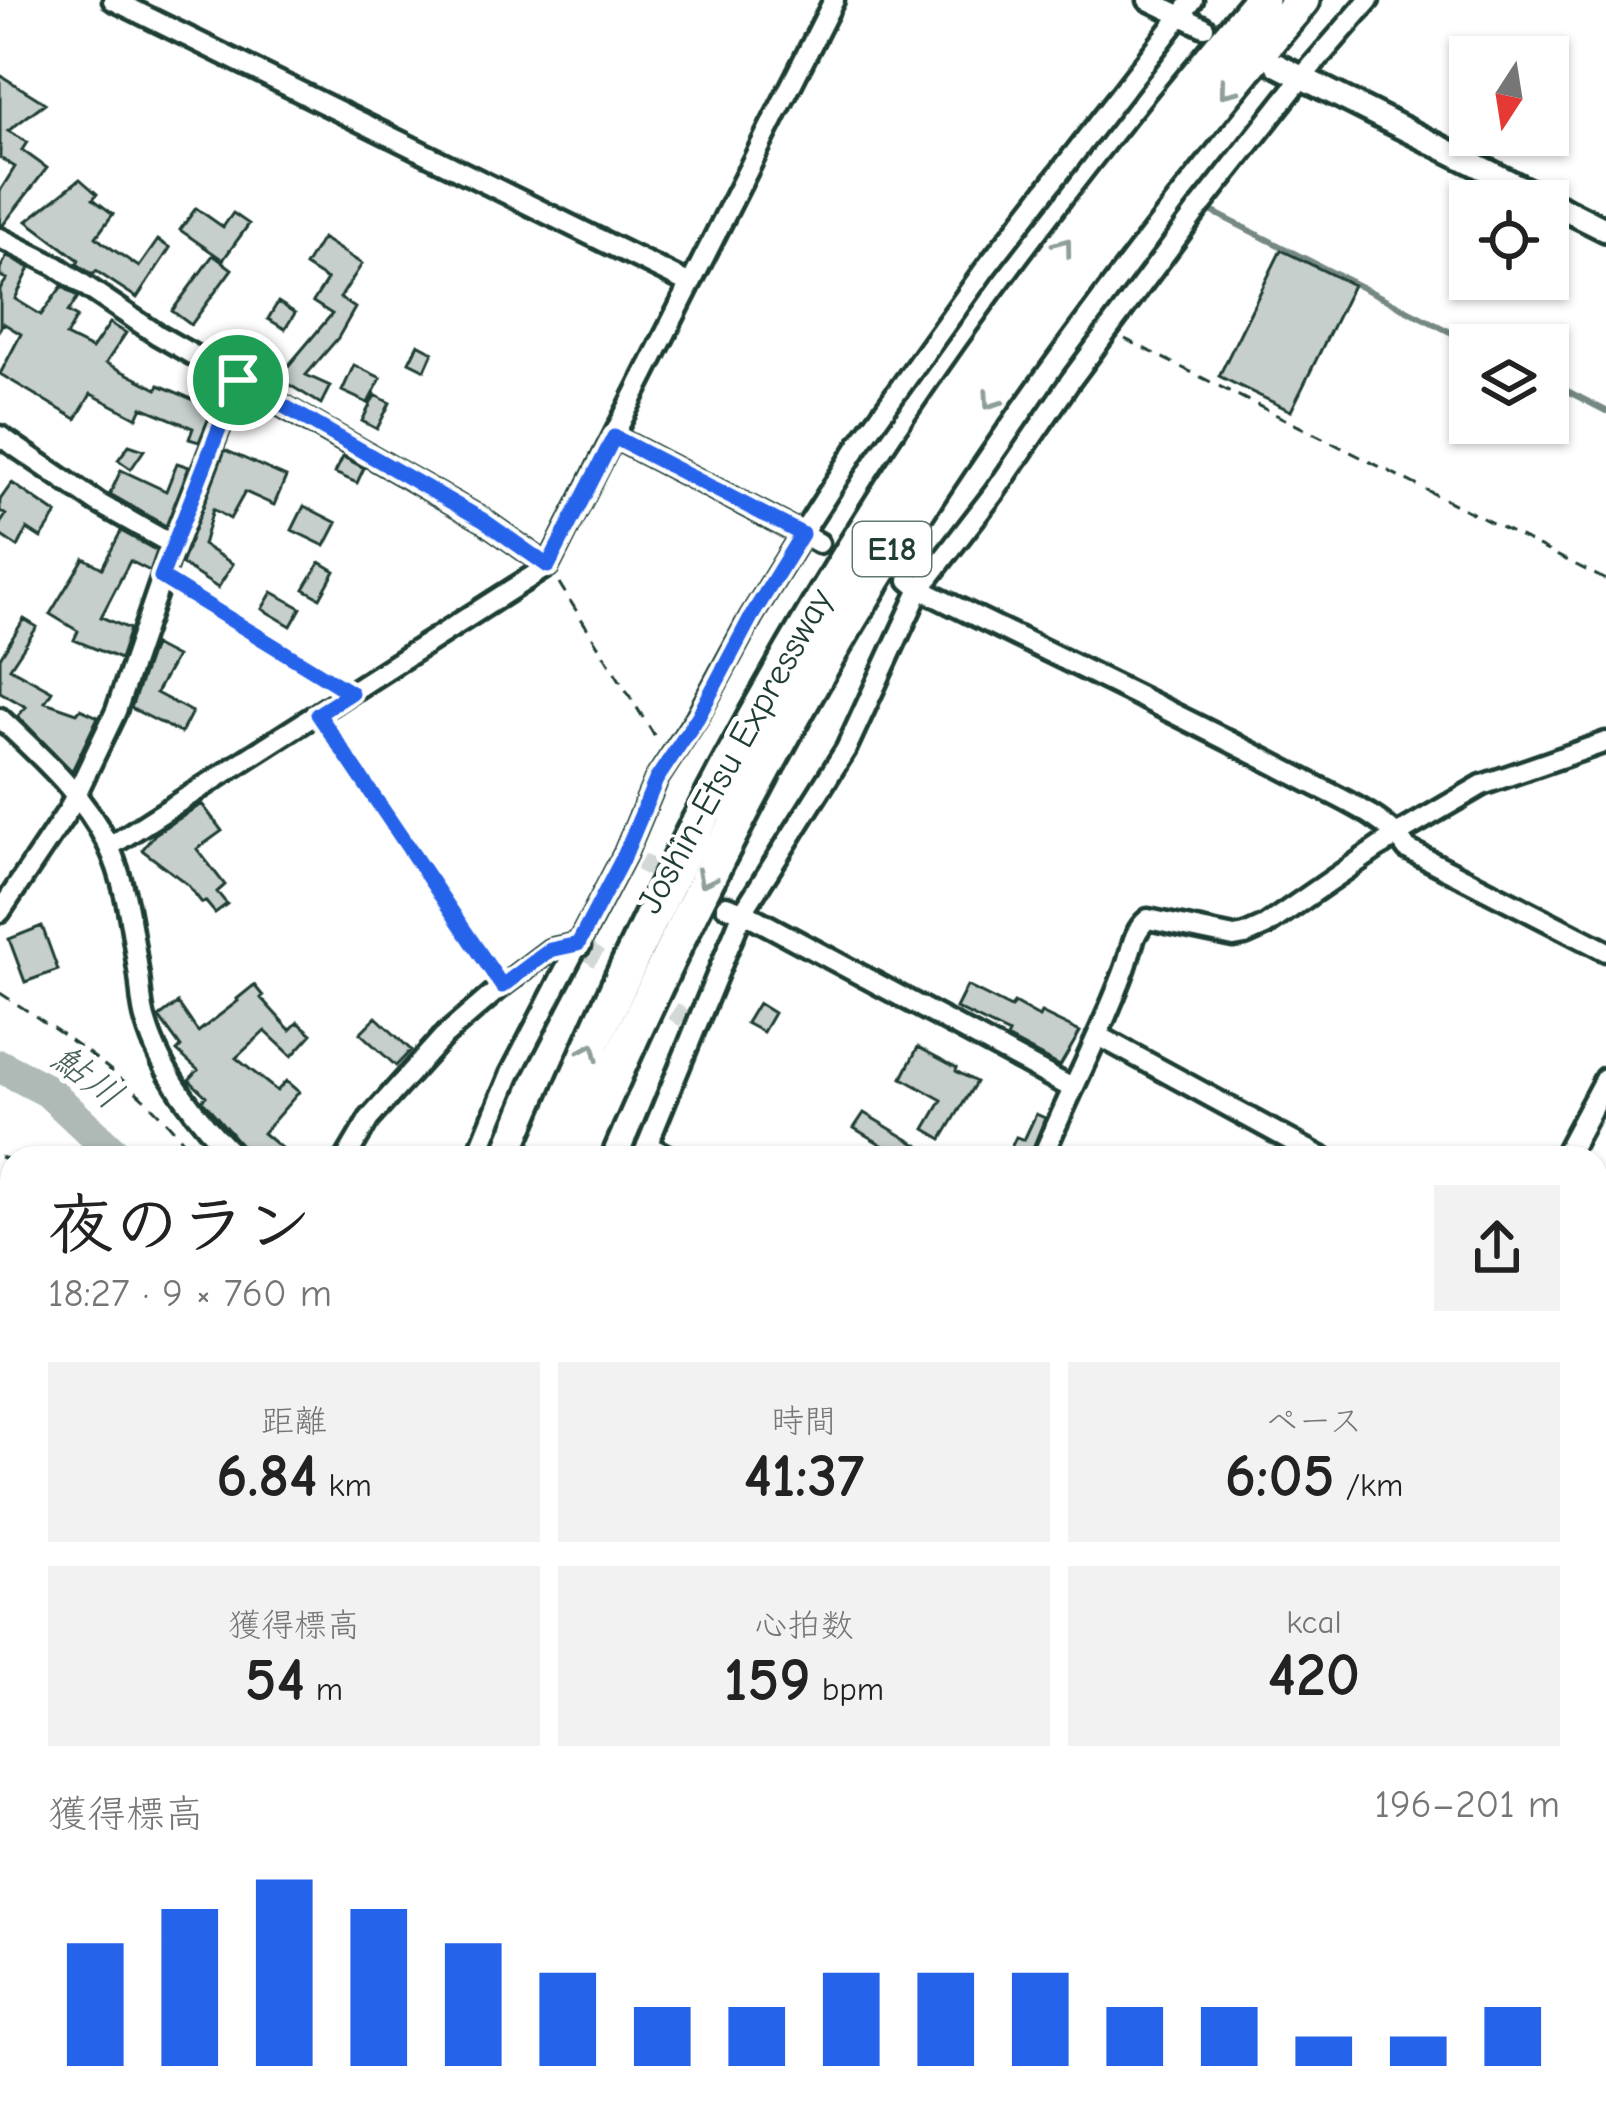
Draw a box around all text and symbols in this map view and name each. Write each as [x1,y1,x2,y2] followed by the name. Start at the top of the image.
[1449,36,1569,156] north arrow
[1449,36,1569,444] map controls
[1220,76,1241,98] one-way arrow
[1449,180,1569,300] button: locate
[1049,238,1071,259] one-way arrow
[1449,324,1569,444] button: layers
[187,329,289,431] pin
[205,347,271,413] icon: arrive
[983,387,1005,409] one-way arrow
[853,522,931,576] road number: E18
[629,581,842,920] street label: Joshin-Etsu Expressway
[697,867,720,889] one-way arrow
[42,1035,132,1119] water label: 鮎川
[575,1041,599,1063] one-way arrow
[1434,1185,1560,1311] button: share
[48,1188,312,1264] text: 夜のラン
[48,1271,332,1316] text: 18:27 · 9 × 760 m
[261,1402,327,1440] text: 距離
[771,1402,837,1440] text: 時間
[1265,1402,1363,1440] text: ペース
[216,1442,317,1511] text: 6.84
[744,1442,864,1511] text: 41:37
[1225,1442,1335,1511] text: 6:05
[317,1466,372,1504] text: km
[1335,1466,1403,1504] text: /km
[1286,1603,1342,1641] text: kcal
[228,1606,360,1644] text: 獲得標高
[755,1606,854,1644] text: 心拍数
[1268,1641,1360,1710] text: 420
[245,1646,305,1715] text: 54
[724,1646,811,1715] text: 159
[305,1670,343,1708] text: m
[811,1670,884,1708] text: bpm
[1374,1782,1560,1827] text: 196–201 m
[48,1792,204,1837] text: 獲得標高

